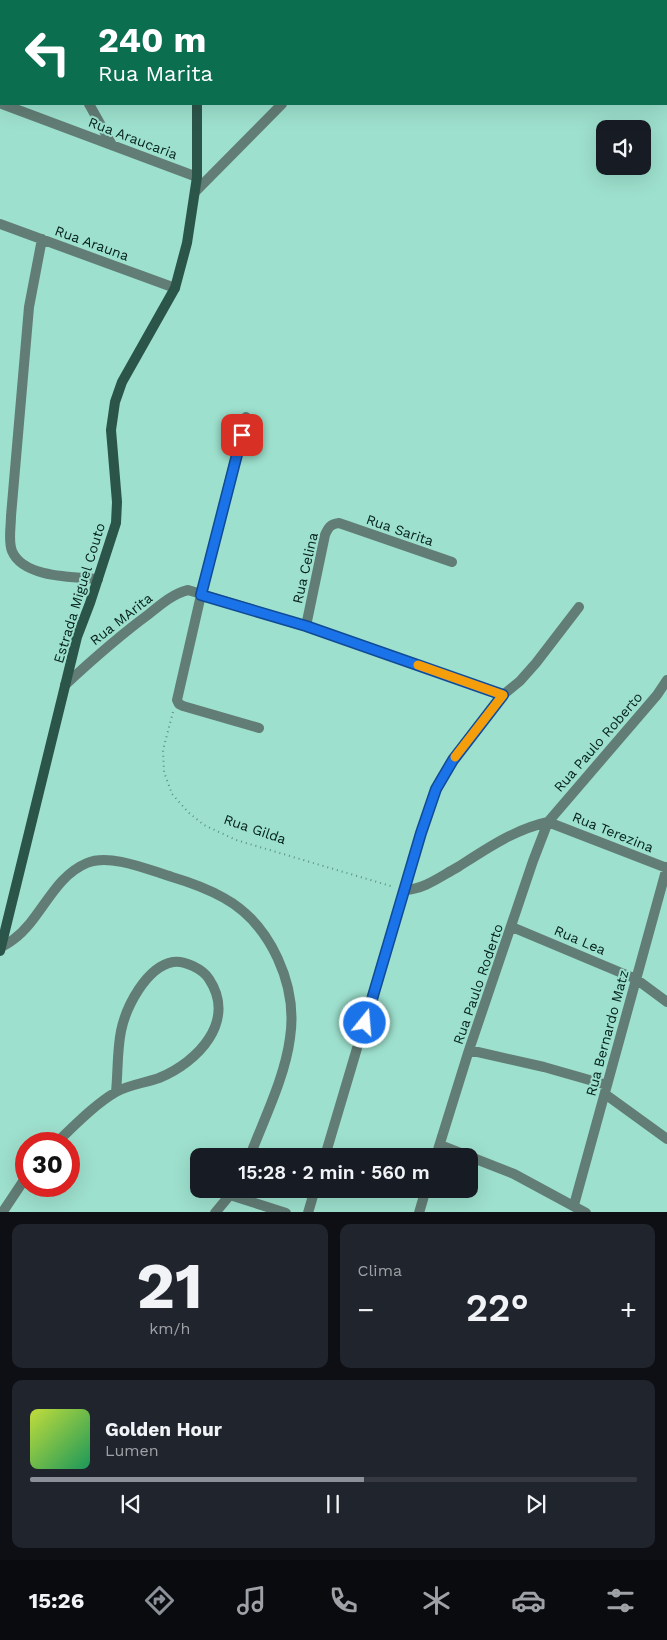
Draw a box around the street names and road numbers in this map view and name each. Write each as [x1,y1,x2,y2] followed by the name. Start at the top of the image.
[86,114,180,162] street label: Rua Araucaria
[53,222,131,264] street label: Rua Arauna
[364,511,436,549] street label: Rua Sarita
[50,521,108,665] street label: Estrada Miguel Couto
[289,531,321,605] street label: Rua Celina
[87,590,155,648] street label: Rua MArita
[550,689,646,795] street label: Rua Paulo Roberto
[570,808,656,856] street label: Rua Terezina
[222,811,288,847] street label: Rua Gilda
[450,922,506,1046] street label: Rua Paulo Roderto
[552,922,608,958] street label: Rua Lea
[582,968,632,1098] street label: Rua Bernardo Matz

